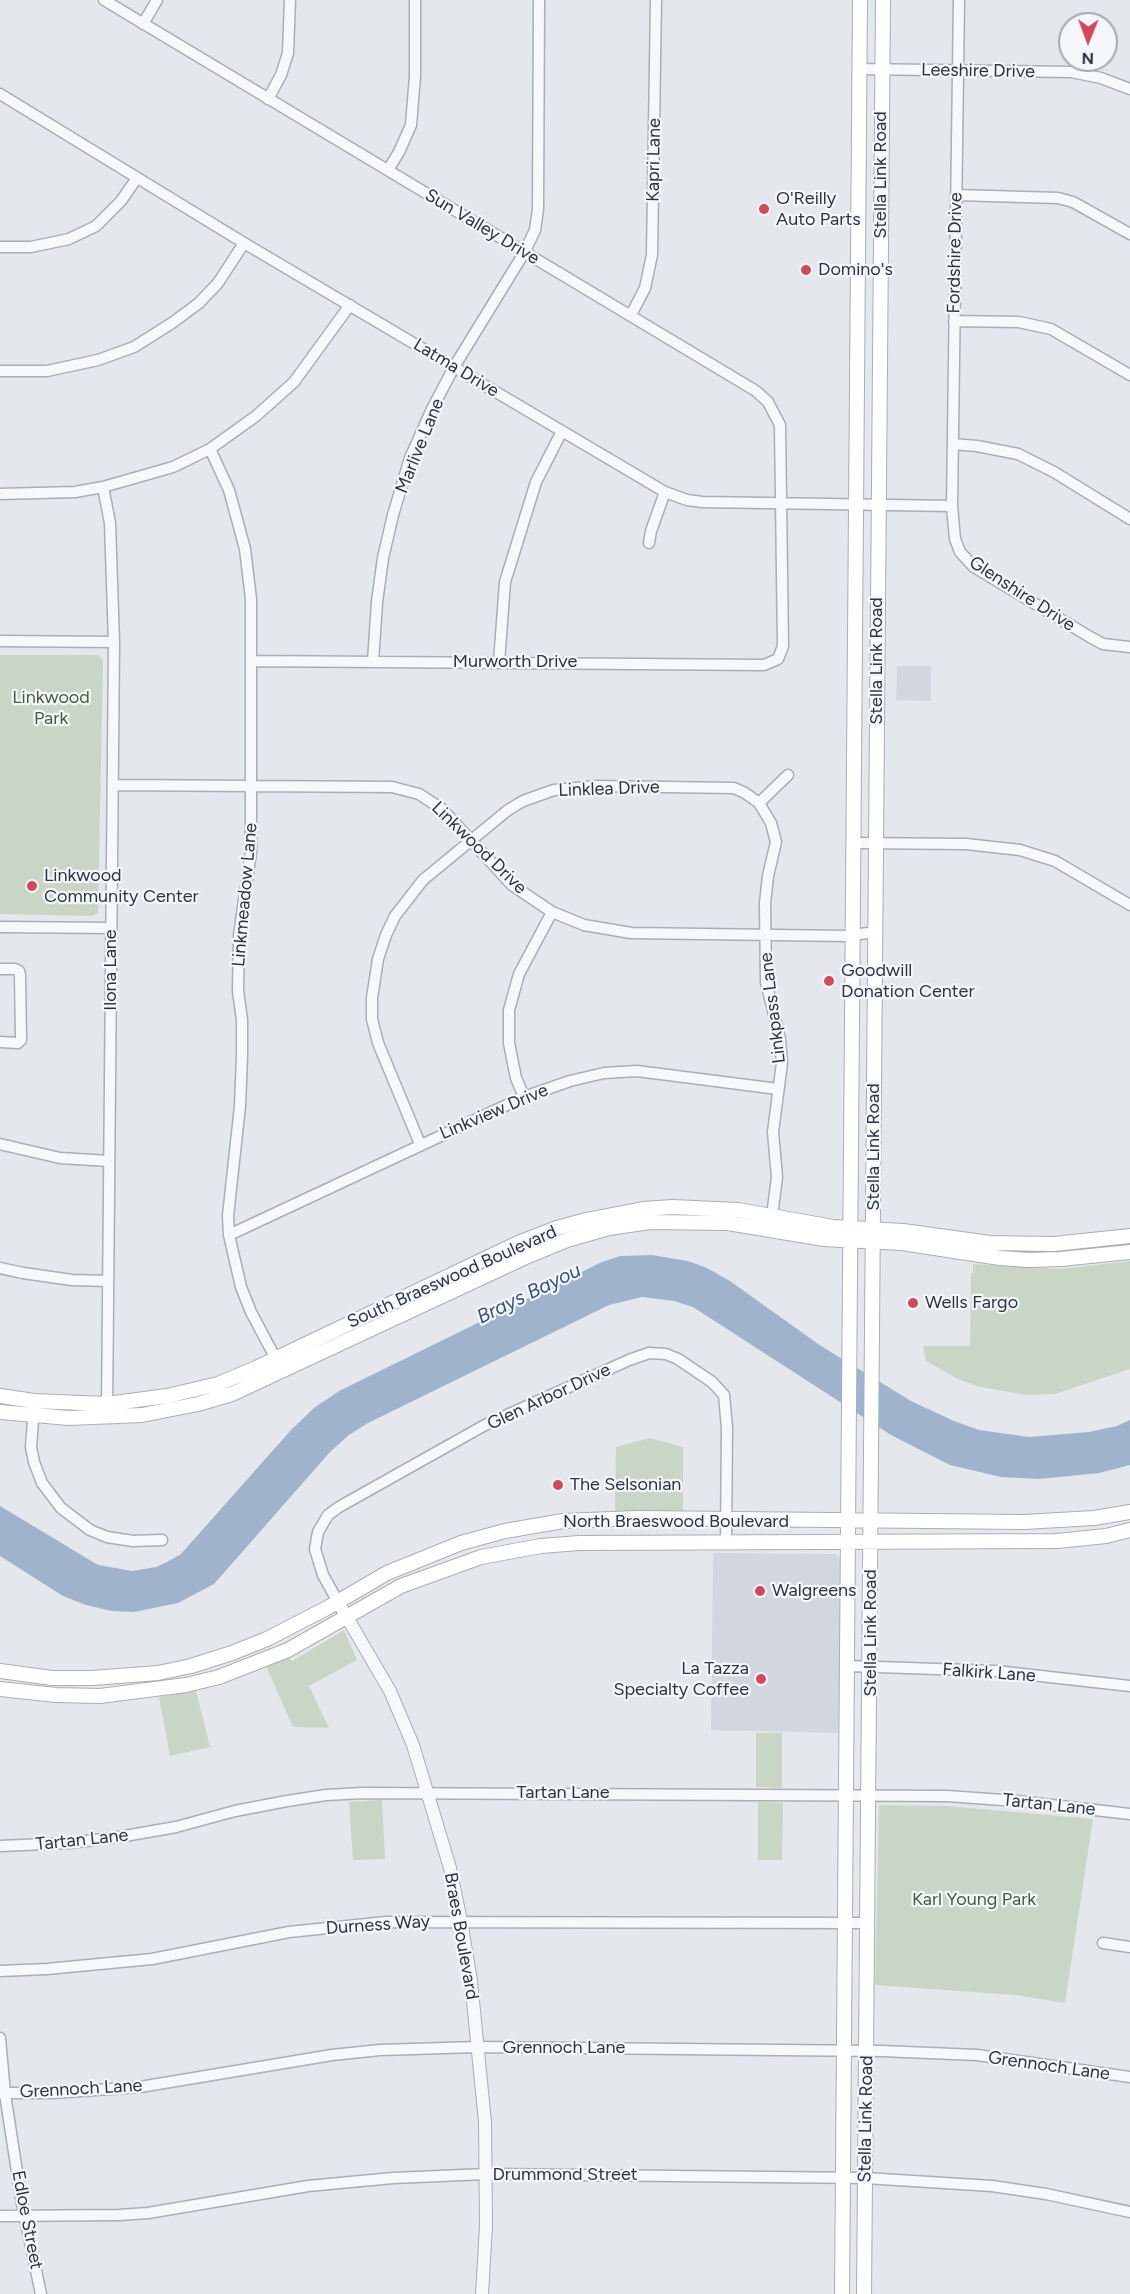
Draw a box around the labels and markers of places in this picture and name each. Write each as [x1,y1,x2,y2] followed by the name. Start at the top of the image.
[776,188,861,230] place label: O'Reilly Auto Parts
[757,202,771,216] marker: O'Reilly Auto Parts
[818,259,893,281] place label: Domino's
[799,263,813,277] marker: Domino's
[44,865,199,908] place label: Linkwood Community Center
[25,879,39,893] marker: Linkwood Community Center
[841,960,974,1002] place label: Goodwill Donation Center
[822,974,836,988] marker: Goodwill Donation Center
[925,1292,1018,1314] place label: Wells Fargo
[906,1296,920,1310] marker: Wells Fargo
[570,1474,681,1496] place label: The Selsonian
[551,1478,565,1492] marker: The Selsonian
[772,1580,856,1602] place label: Walgreens
[753,1584,767,1598] marker: Walgreens
[613,1658,749,1700] place label: La Tazza Specialty Coffee
[754,1672,768,1686] marker: La Tazza Specialty Coffee

